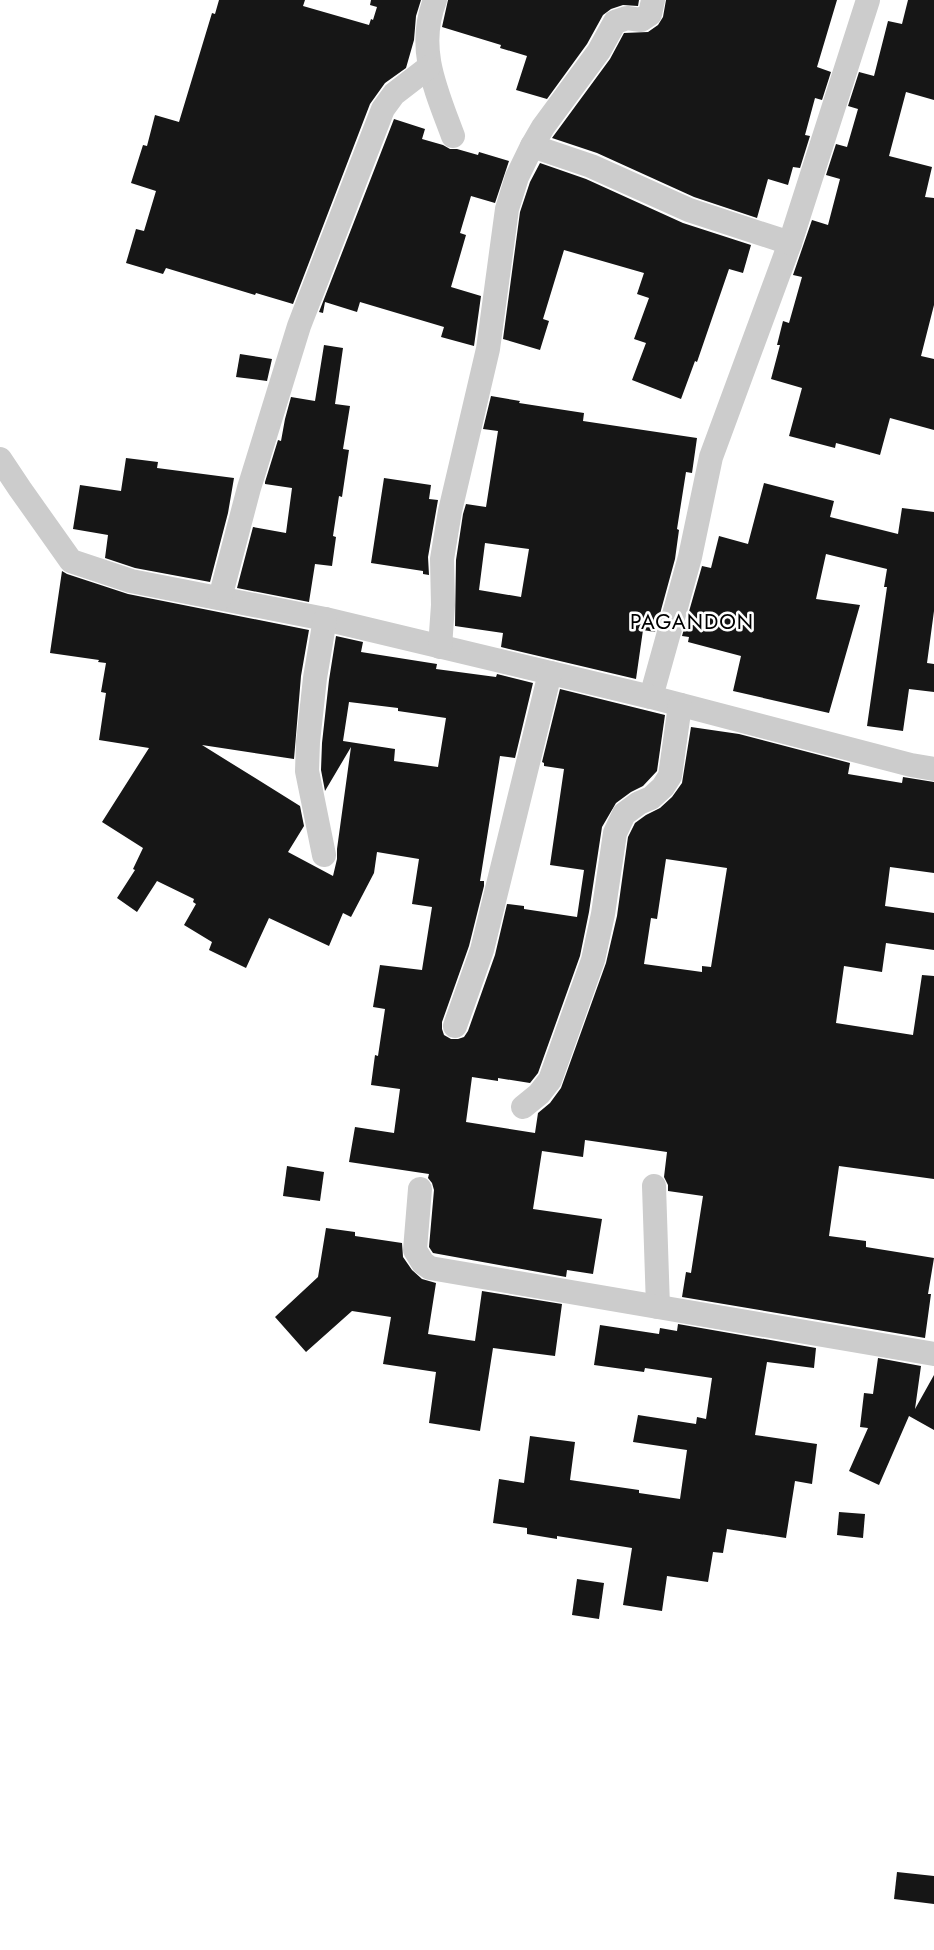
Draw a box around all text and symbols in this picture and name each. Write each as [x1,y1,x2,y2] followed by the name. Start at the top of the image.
[630,607,754,637] district label: PAGANDON

